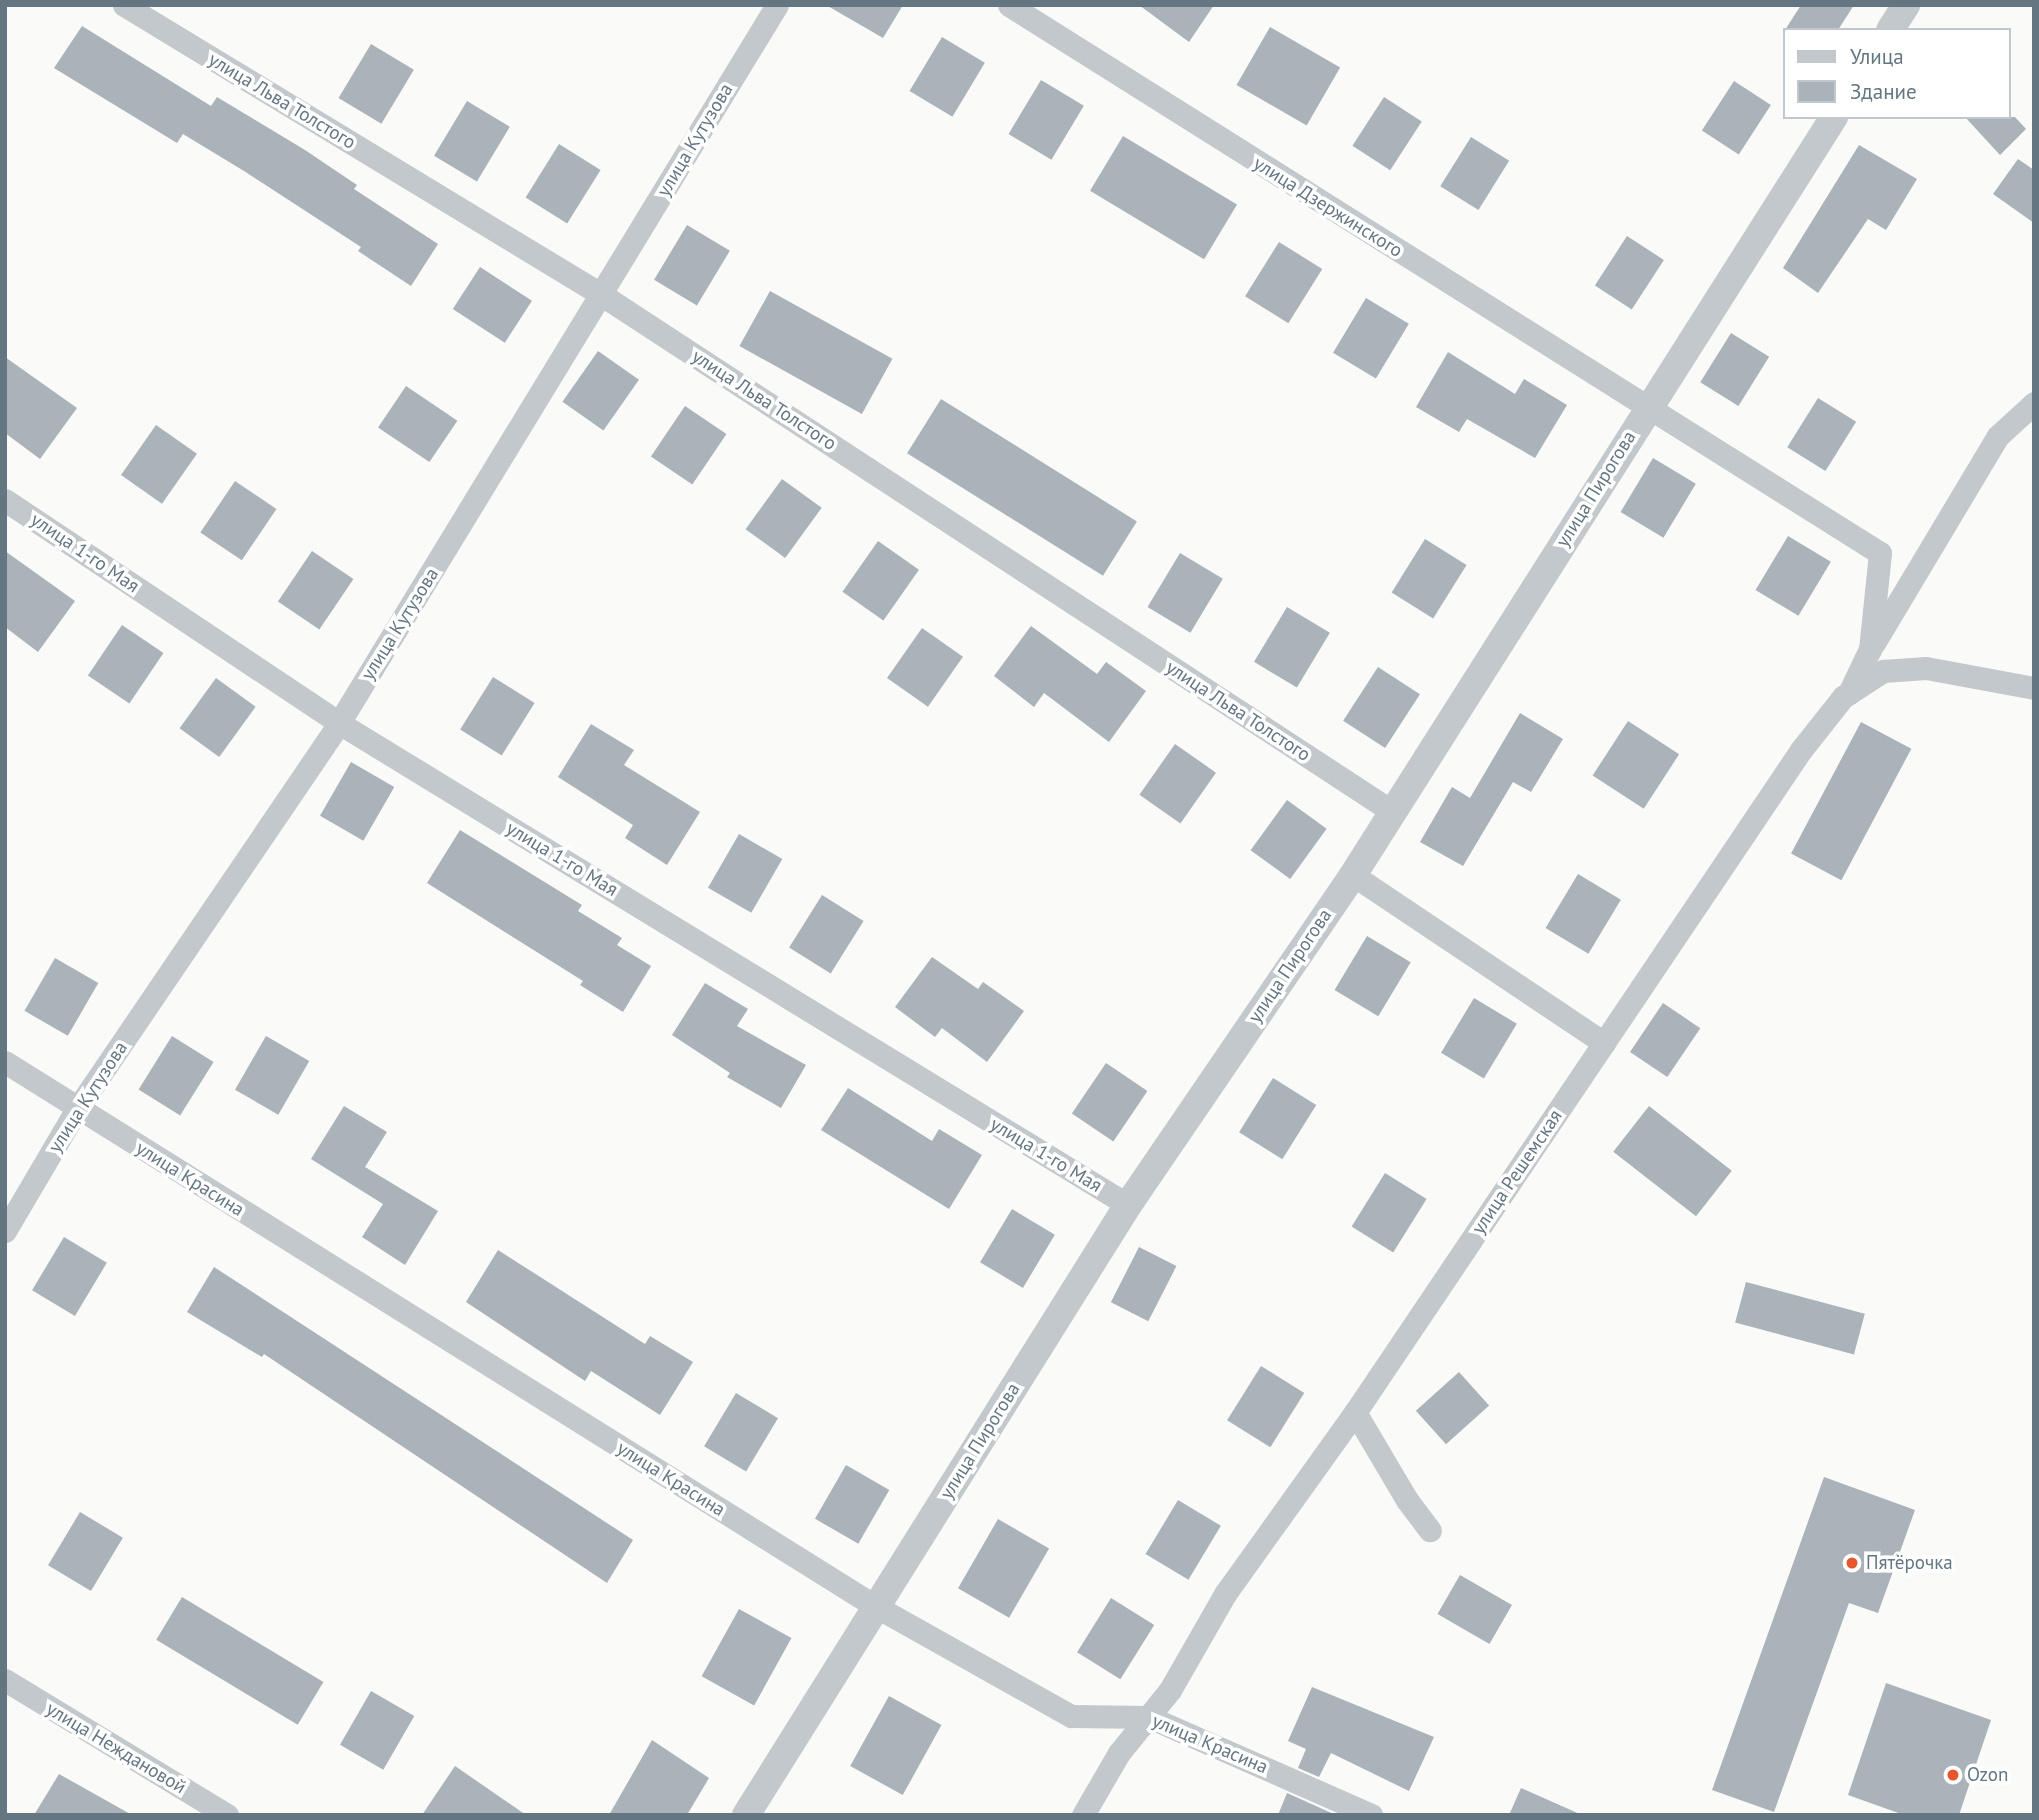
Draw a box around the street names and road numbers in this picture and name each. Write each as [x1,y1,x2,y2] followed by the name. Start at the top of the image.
[204,48,360,154] street label: улица Льва Толстого
[652,79,738,201] street label: улица Кутузова
[1249,152,1407,262] street label: улица Дзержинского
[687,345,841,455] street label: улица Льва Толстого
[1551,427,1641,551] street label: улица Пирогова
[26,508,144,598] street label: улица 1-го Мая
[356,564,444,684] street label: улица Кутузова
[1161,656,1315,766] street label: улица Льва Толстого
[502,817,622,901] street label: улица 1-го Мая
[1243,905,1337,1027] street label: улица Пирогова
[44,1037,132,1157] street label: улица Кутузова
[1467,1106,1567,1238] street label: улица Решемская
[986,1113,1106,1197] street label: улица 1-го Мая
[132,1137,248,1221] street label: улица Красина
[935,1379,1025,1503] street label: улица Пирогова
[613,1437,729,1521] street label: улица Красина
[42,1697,190,1799] street label: улица Неждановой
[1149,1709,1271,1779] street label: улица Красина

